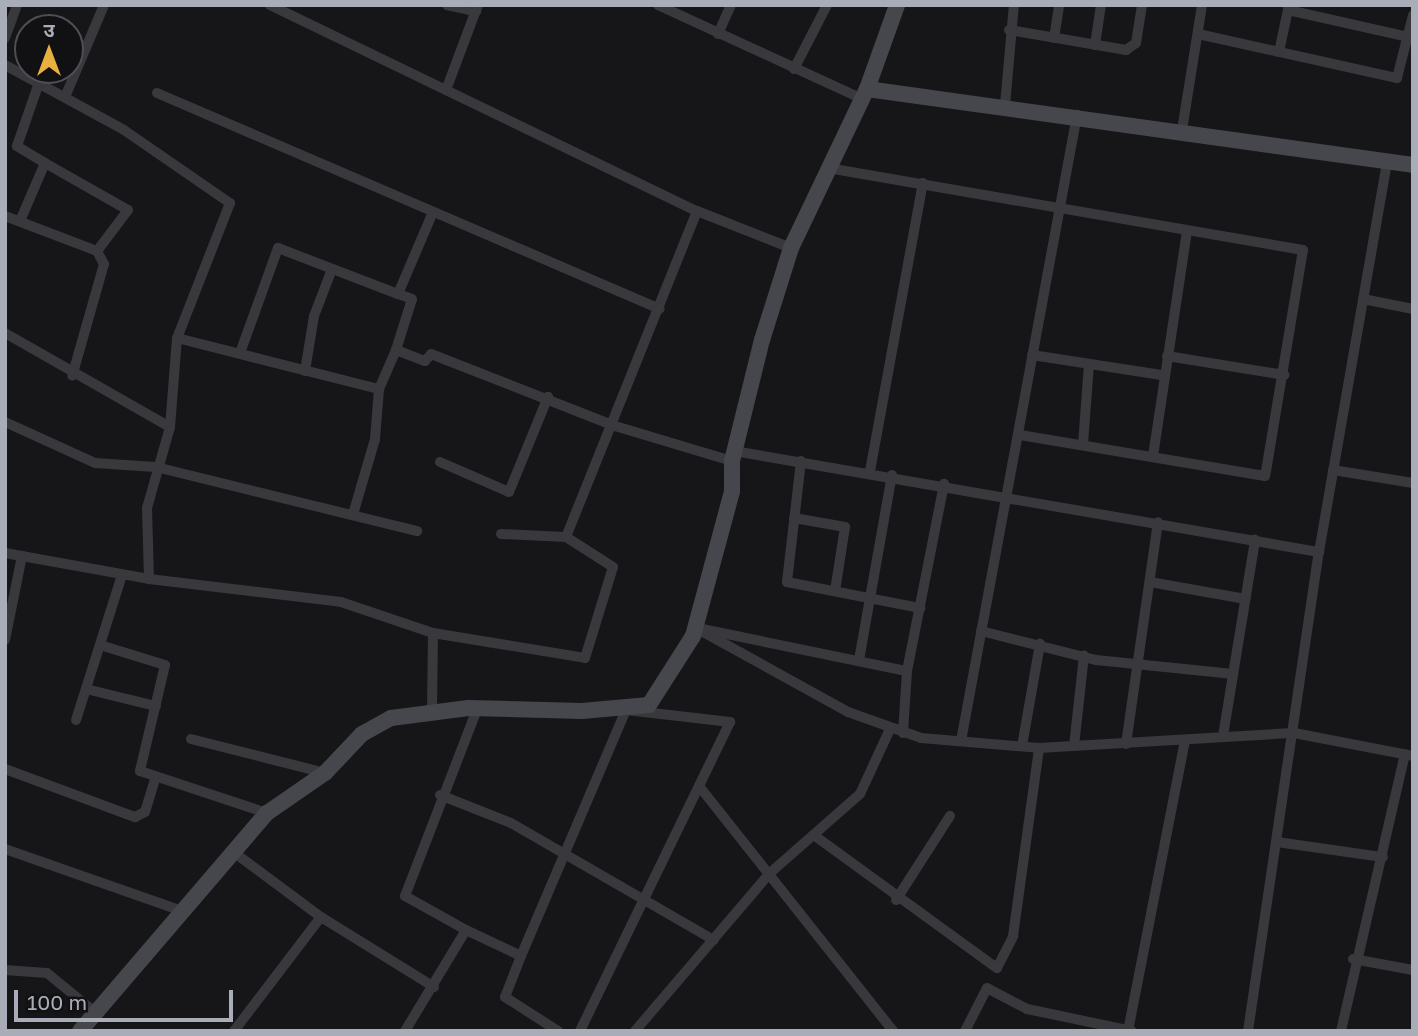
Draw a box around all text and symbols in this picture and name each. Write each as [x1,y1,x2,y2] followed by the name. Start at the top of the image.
[14,14,84,84] north arrow
[43,18,55,41] text: उ
[18,976,236,1020] scale bar
[27,989,87,1015] text: 100 m

